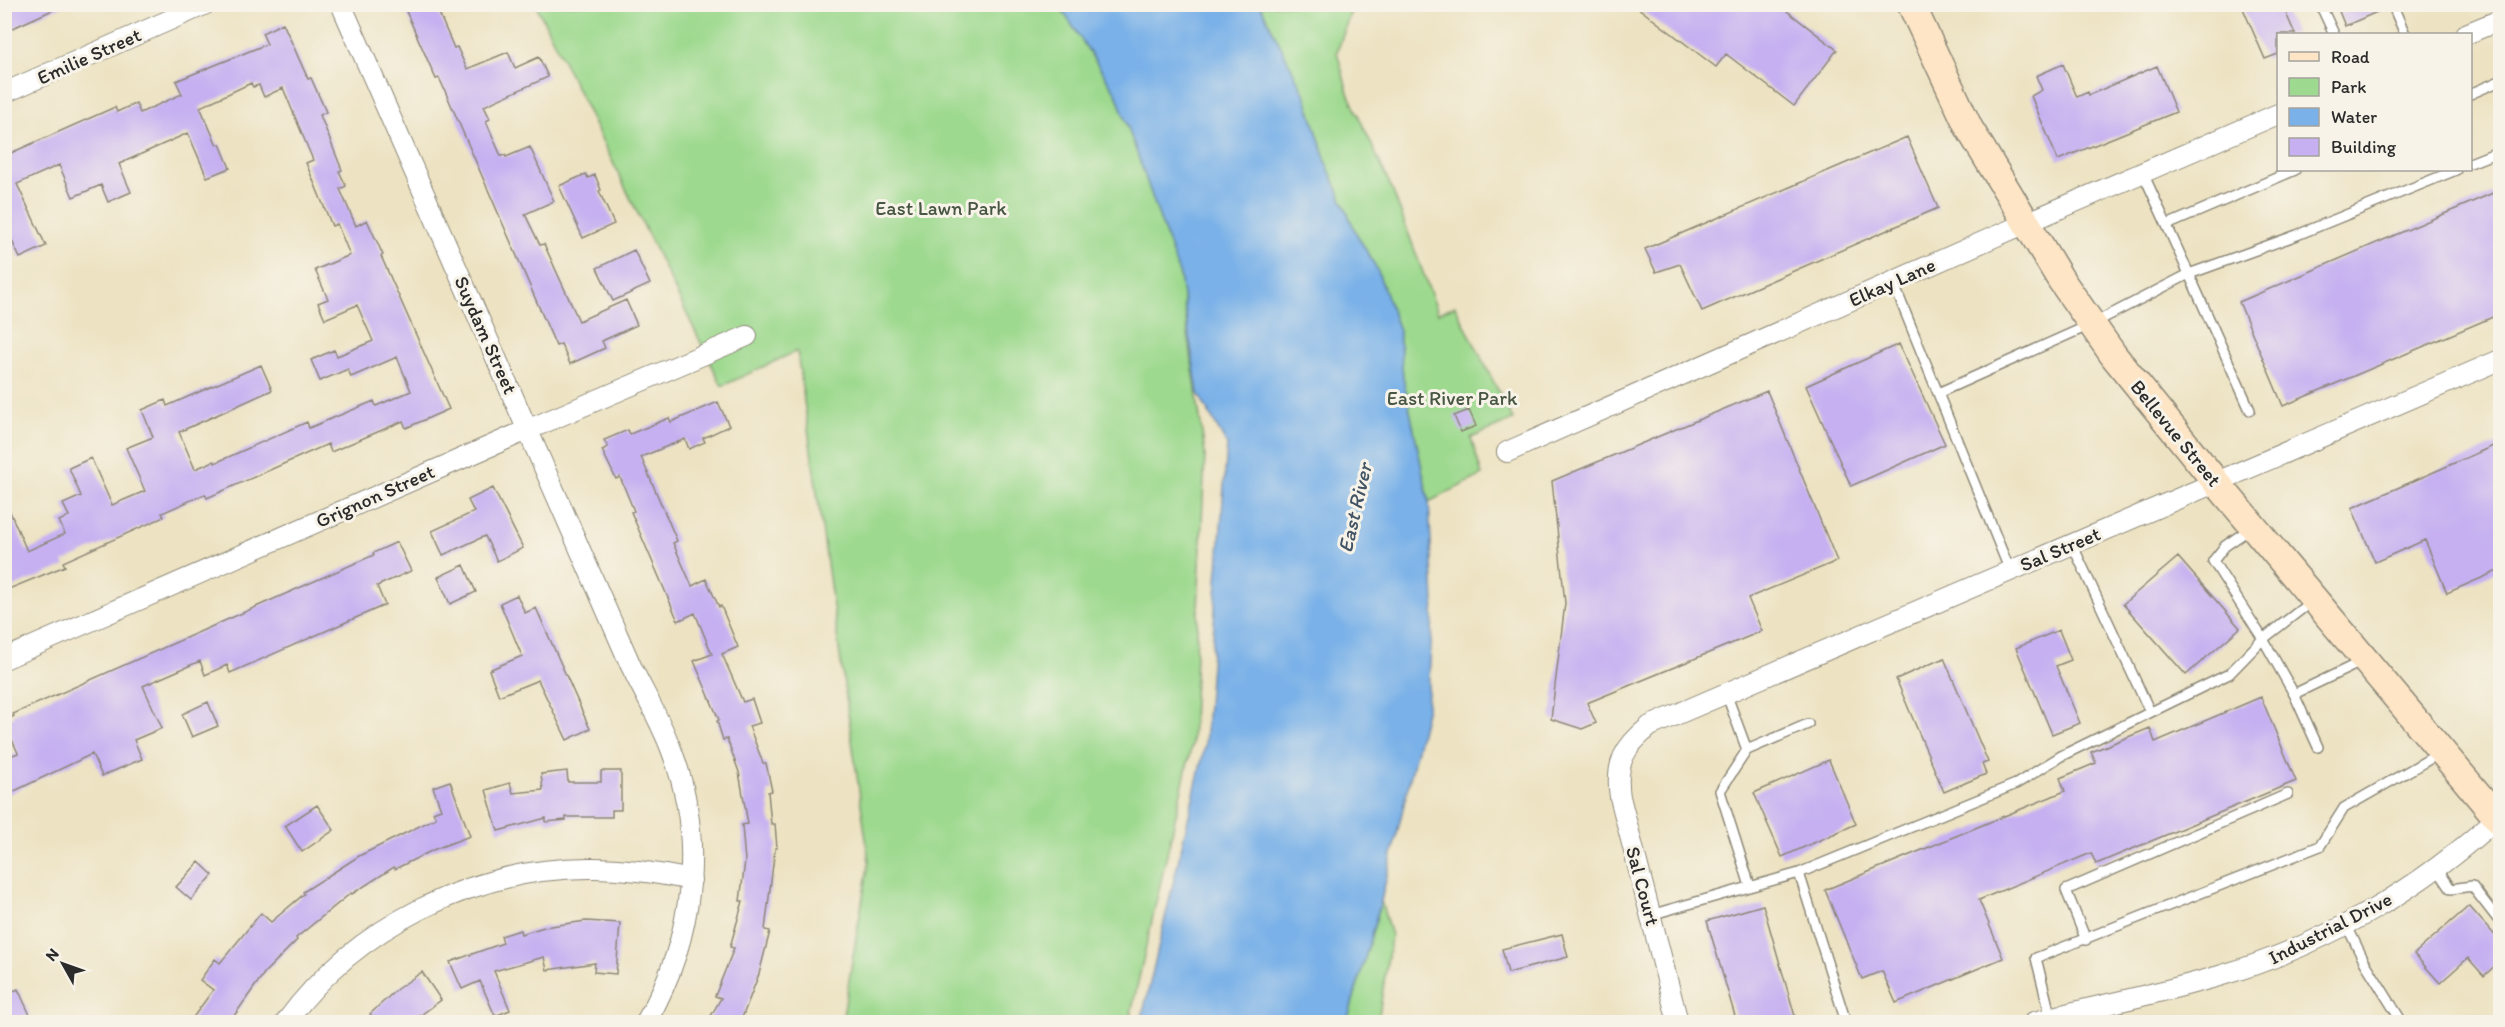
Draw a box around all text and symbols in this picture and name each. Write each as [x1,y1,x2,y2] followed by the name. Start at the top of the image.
[33,22,145,90] street label: Emilie Street
[2277,33,2472,171] legend
[2331,46,2370,68] text: Road
[2331,76,2366,98] text: Park
[2331,106,2377,128] text: Water
[2331,136,2397,158] text: Building
[875,196,1007,220] park label: East Lawn Park
[1845,252,1939,312] street label: Elkay Lane
[449,272,523,398] street label: Suydam Street
[2126,375,2226,491] street label: Bellevue Street
[1387,386,1518,410] park label: East River Park
[1332,458,1377,555] water label: East River
[312,459,438,533] street label: Grignon Street
[2016,521,2104,577] street label: Sal Street
[1621,844,1665,928] street label: Sal Court
[2264,887,2396,969] street label: Industrial Drive
[33,934,93,994] north arrow
[41,944,63,965] text: N

